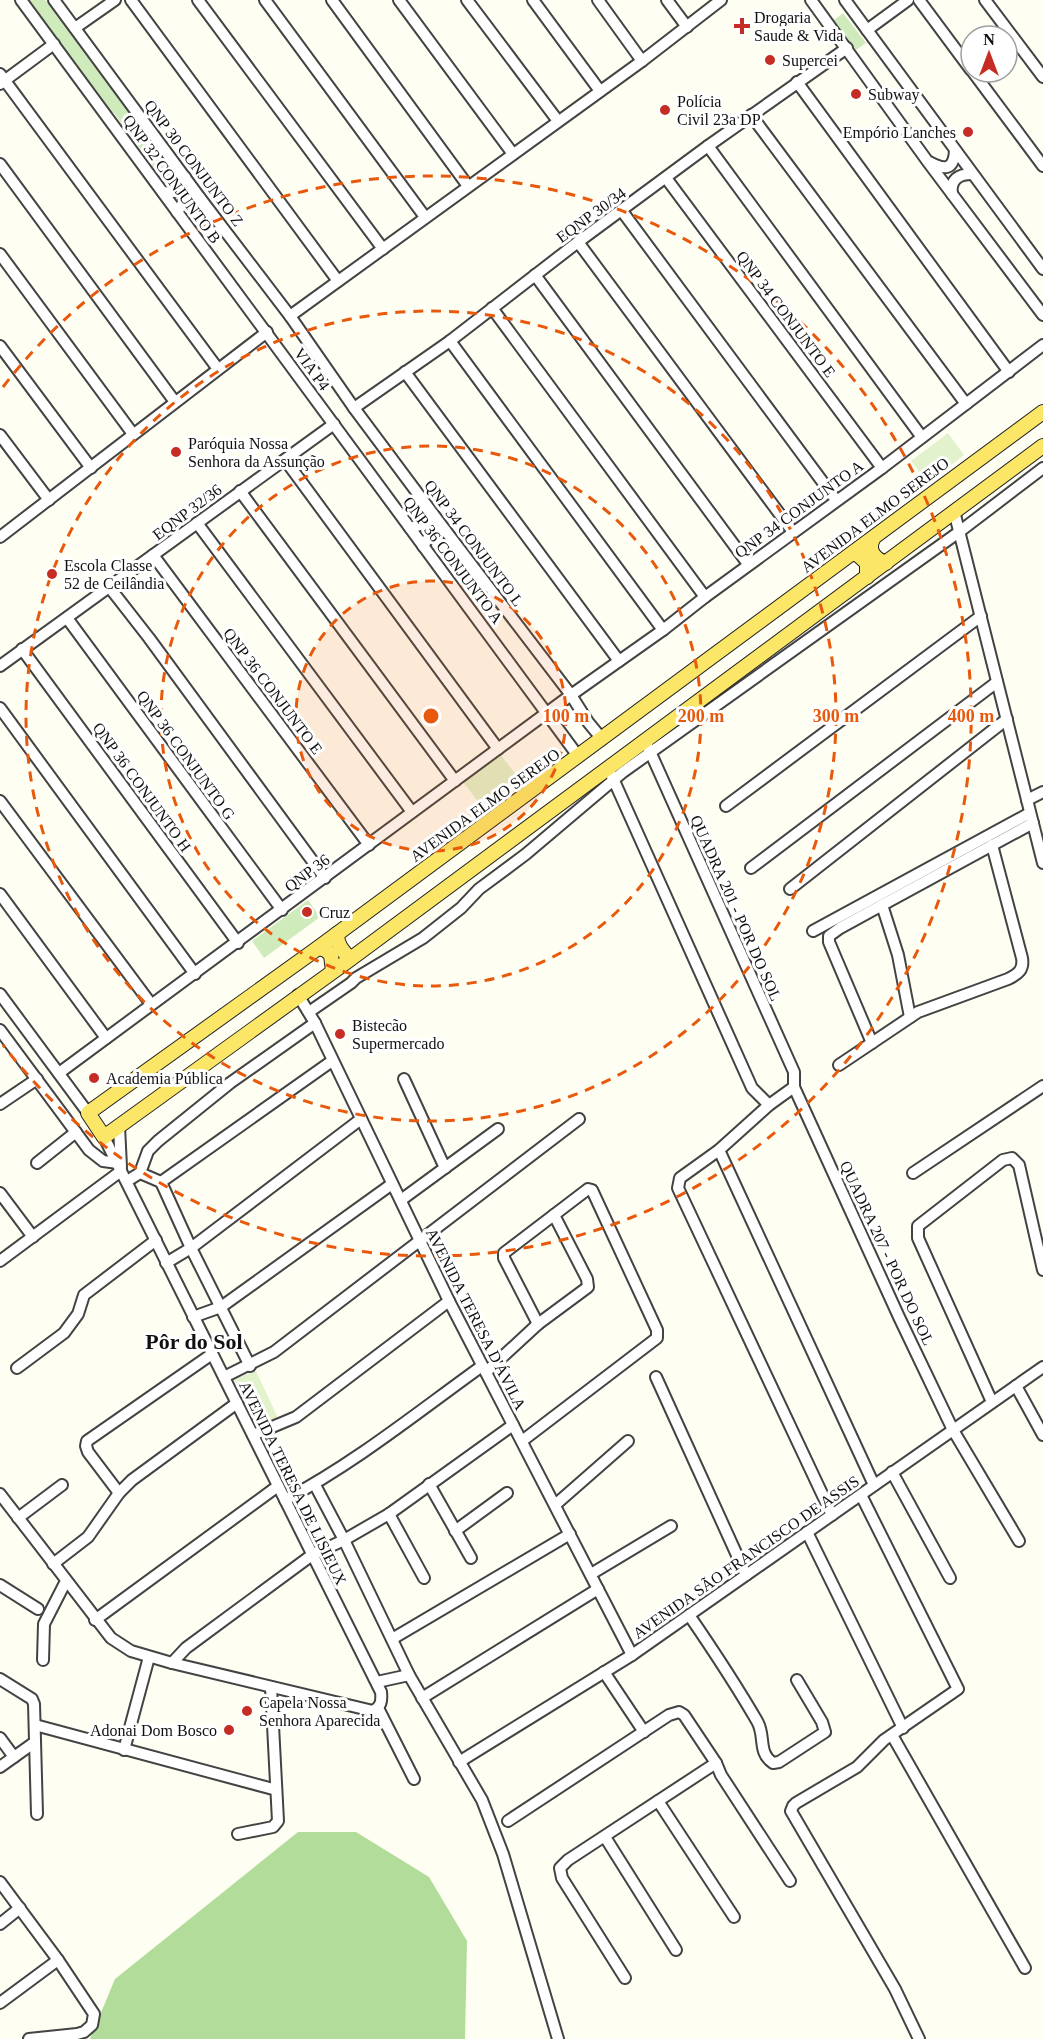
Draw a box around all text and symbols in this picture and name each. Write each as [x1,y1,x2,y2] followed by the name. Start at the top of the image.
[754,9,843,44] place label: Drogaria Saude & Vida
[735,19,749,33] marker: Drogaria Saude & Vida
[959,24,1019,84] north arrow
[983,31,995,48] text: N
[782,52,839,70] place label: Supercei
[763,53,777,67] marker: Supercei
[868,86,920,104] place label: Subway
[849,87,863,101] marker: Subway
[677,93,761,128] place label: Polícia Civil 23a DP
[141,97,247,229] street label: QNP 30 CONJUNTO Z
[658,103,672,117] marker: Polícia Civil 23a DP
[120,112,224,246] street label: QNP 32 CONJUNTO B
[843,124,956,142] place label: Empório Lanches
[961,125,975,139] marker: Empório Lanches
[553,184,629,246] street label: EQNP 30/34
[733,248,839,380] street label: QNP 34 CONJUNTO E
[291,344,333,394] street label: VIA P4
[188,435,325,471] place label: Paróquia Nossa Senhora da Assunção
[169,445,183,459] marker: Paróquia Nossa Senhora da Assunção
[798,454,952,576] street label: AVENIDA ELMO SEREJO
[732,457,867,561] street label: QNP 34 CONJUNTO A
[421,477,527,609] street label: QNP 34 CONJUNTO L
[149,481,225,543] street label: EQNP 32/36
[400,493,506,627] street label: QNP 36 CONJUNTO A
[64,557,164,592] place label: Escola Classe 52 de Ceilândia
[45,567,59,581] marker: Escola Classe 52 de Ceilândia
[220,625,326,757] street label: QNP 36 CONJUNTO E
[134,687,239,823] street label: QNP 36 CONJUNTO G
[421,706,441,726] centre of rings
[543,706,589,726] text: 100 m
[678,706,724,726] text: 200 m
[813,706,859,726] text: 300 m
[948,706,994,726] text: 400 m
[90,719,195,855] street label: QNP 36 CONJUNTO H
[407,745,563,865] street label: AVENIDA ELMO SEREJO
[687,813,785,1003] street label: QUADRA 201 - POR DO SOL
[281,851,333,895] street label: QNP 36
[319,904,350,921] place label: Cruz
[300,905,314,919] marker: Cruz
[352,1017,444,1053] place label: Bistecão Supermercado
[333,1027,347,1041] marker: Bistecão Supermercado
[106,1070,223,1087] place label: Academia Pública
[87,1071,101,1085] marker: Academia Pública
[837,1158,937,1348] street label: QUADRA 207 - POR DO SOL
[423,1225,530,1413] street label: AVENIDA TERESA D'ÁVILA
[145,1329,243,1354] district label: Pôr do Sol
[236,1378,350,1588] street label: AVENIDA TERESA DE LISIEUX
[630,1472,862,1642] street label: AVENIDA SÃO FRANCISCO DE ASSIS
[259,1694,380,1730] place label: Capela Nossa Senhora Aparecida
[240,1704,254,1718] marker: Capela Nossa Senhora Aparecida
[90,1722,217,1739] place label: Adonai Dom Bosco
[222,1723,236,1737] marker: Adonai Dom Bosco

